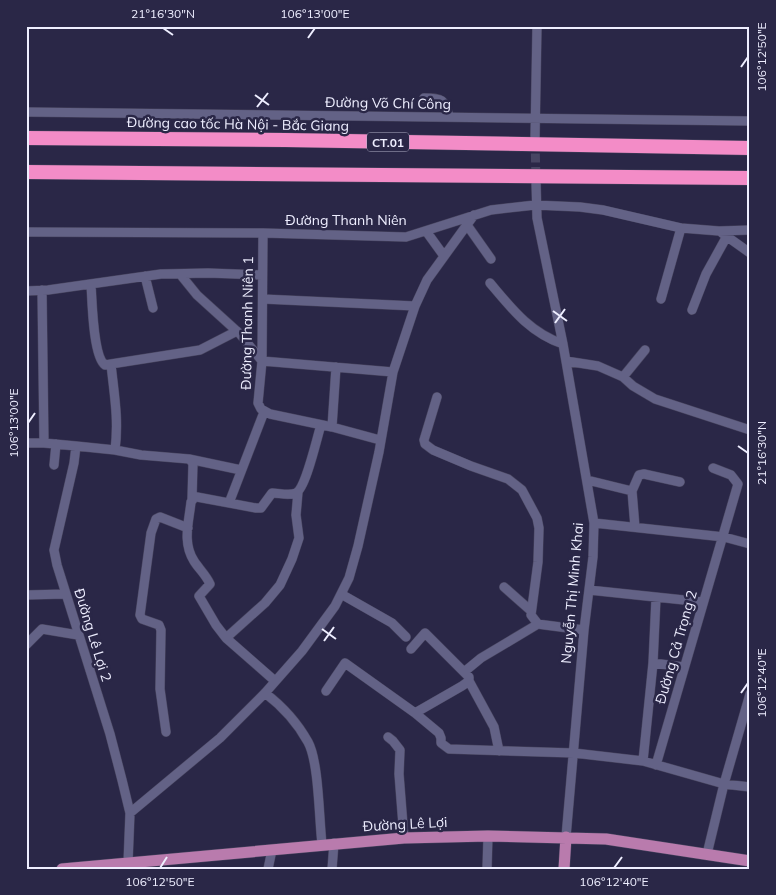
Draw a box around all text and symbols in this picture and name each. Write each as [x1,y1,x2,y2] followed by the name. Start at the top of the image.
[131,6,195,21] text: 21°16'30"N
[280,6,350,21] text: 106°13'00"E
[754,22,769,92] text: 106°12'50"E
[325,93,451,113] street label: Đường Võ Chí Công
[127,113,349,135] street label: Đường cao tốc Hà Nội - Bắc Giang
[367,132,409,152] road number: CT.01
[285,211,407,229] street label: Đường Thanh Niên
[237,256,257,390] street label: Đường Thanh Niên 1
[6,388,21,458] text: 106°13'00"E
[754,421,769,485] text: 21°16'30"N
[557,522,587,664] street label: Nguyễn Thị Minh Khai
[70,586,116,684] street label: Đường Lê Lợi 2
[651,588,701,706] street label: Đường Cả Trọng 2
[754,648,769,718] text: 106°12'40"E
[362,813,448,835] street label: Đường Lê Lợi
[125,874,195,889] text: 106°12'50"E
[579,874,649,889] text: 106°12'40"E

